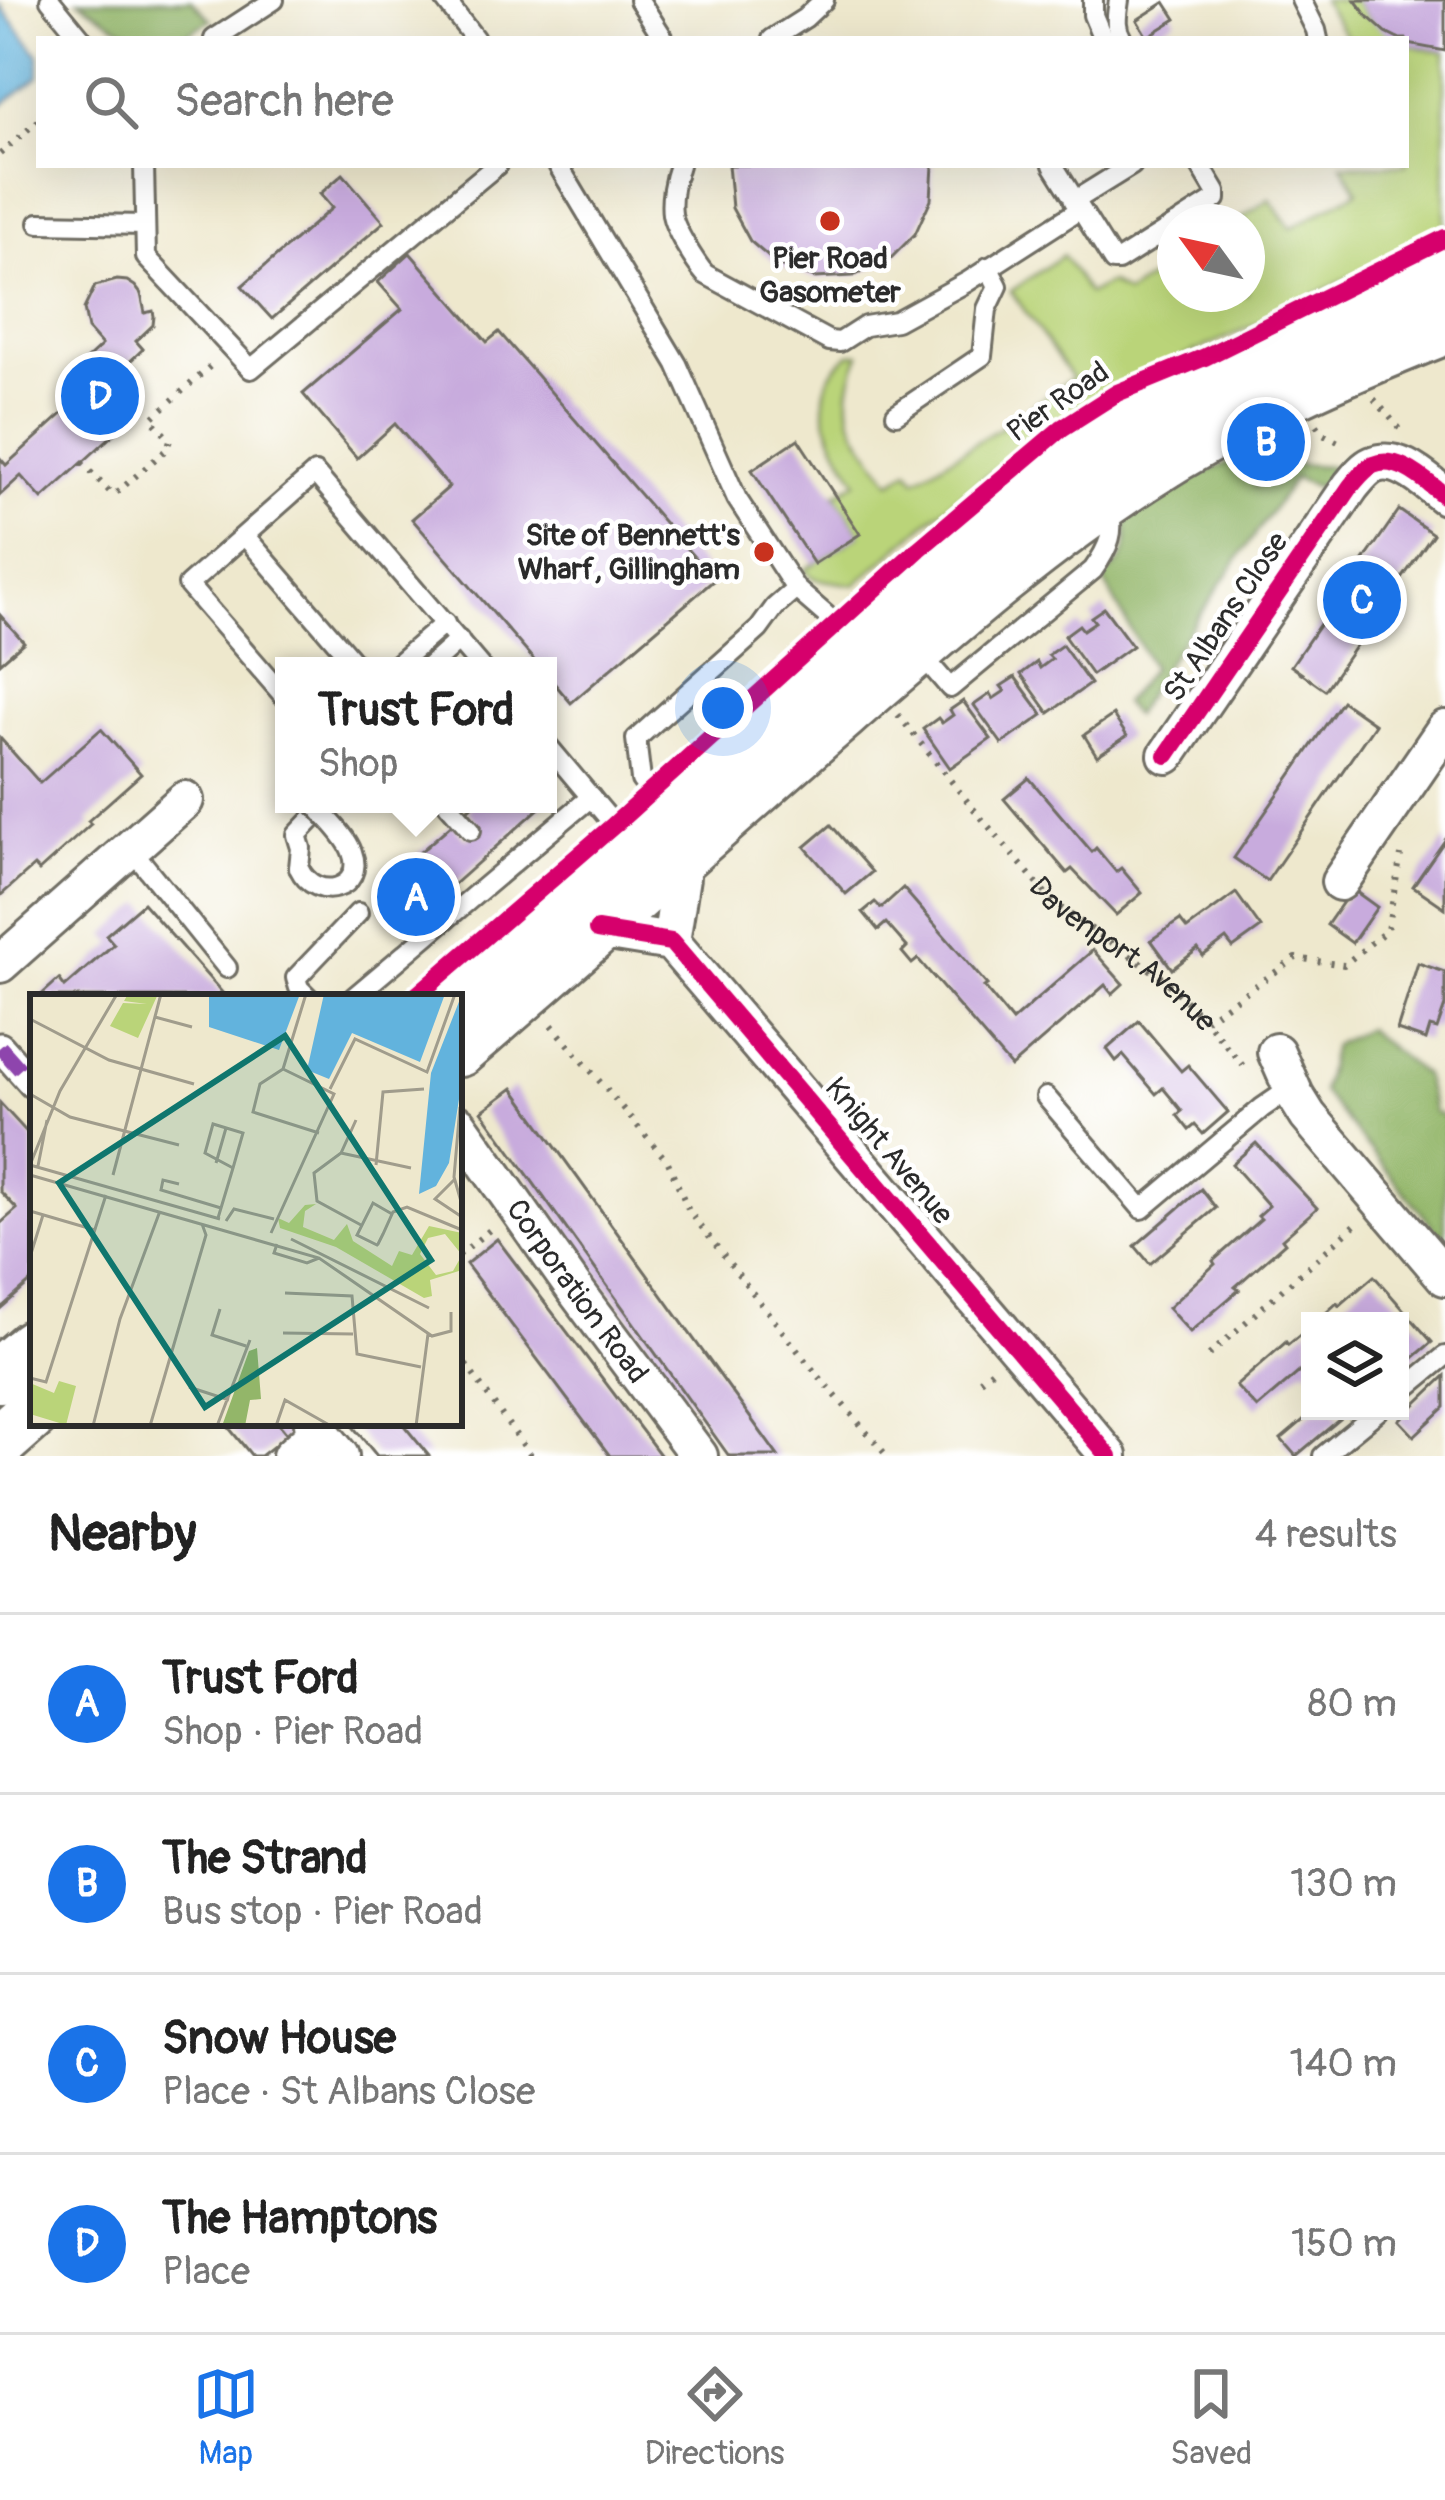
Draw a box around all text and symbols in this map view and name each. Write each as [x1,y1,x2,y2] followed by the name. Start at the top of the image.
[36,36,1409,168] search box
[78,69,144,135] icon: search
[174,74,394,130] text: Search here
[1157,204,1265,312] north arrow
[817,208,843,234] marker: Pier Road Gasometer
[759,240,901,311] place label: Pier Road Gasometer
[61,351,139,441] pin: D
[1000,354,1116,450] street label: Pier Road
[1227,397,1305,487] pin: B
[518,517,741,588] place label: Site of Bennett's Wharf, Gillingham
[1156,525,1296,709] street label: St Albans Close
[751,539,777,565] marker: Site of Bennett's Wharf, Gillingham
[1323,555,1401,645] pin: C
[275,657,557,813] popup
[693,678,753,738] your location
[318,683,514,739] text: Trust Ford
[318,739,399,788] text: Shop
[377,852,455,942] pin: A
[1021,869,1225,1039] street label: Davenport Avenue
[30,994,462,1426] inset map
[817,1070,961,1232] street label: Knight Avenue
[498,1192,657,1390] street label: Corporation Road
[1301,1312,1409,1420] map controls
[1301,1312,1409,1420] button: layers
[48,1502,196,1566] text: Nearby
[1255,1510,1397,1559] text: 4 results
[162,1651,359,1707] text: Trust Ford
[74,1679,100,1728] text: A
[1308,1679,1397,1728] text: 80 m
[162,1707,423,1756] text: Shop · Pier Road
[162,1831,368,1887] text: The Strand
[76,1859,98,1908] text: B
[1290,1859,1397,1908] text: 130 m
[162,1887,483,1936] text: Bus stop · Pier Road
[162,2011,396,2067] text: Snow House
[75,2039,99,2088] text: C
[1289,2039,1397,2088] text: 140 m
[162,2067,535,2116] text: Place · St Albans Close
[162,2191,437,2247] text: The Hamptons
[75,2219,99,2268] text: D
[1291,2219,1397,2268] text: 150 m
[162,2247,250,2296] text: Place
[193,2361,259,2474] tab: Map
[645,2361,785,2474] tab: Directions
[1170,2361,1252,2474] tab: Saved

